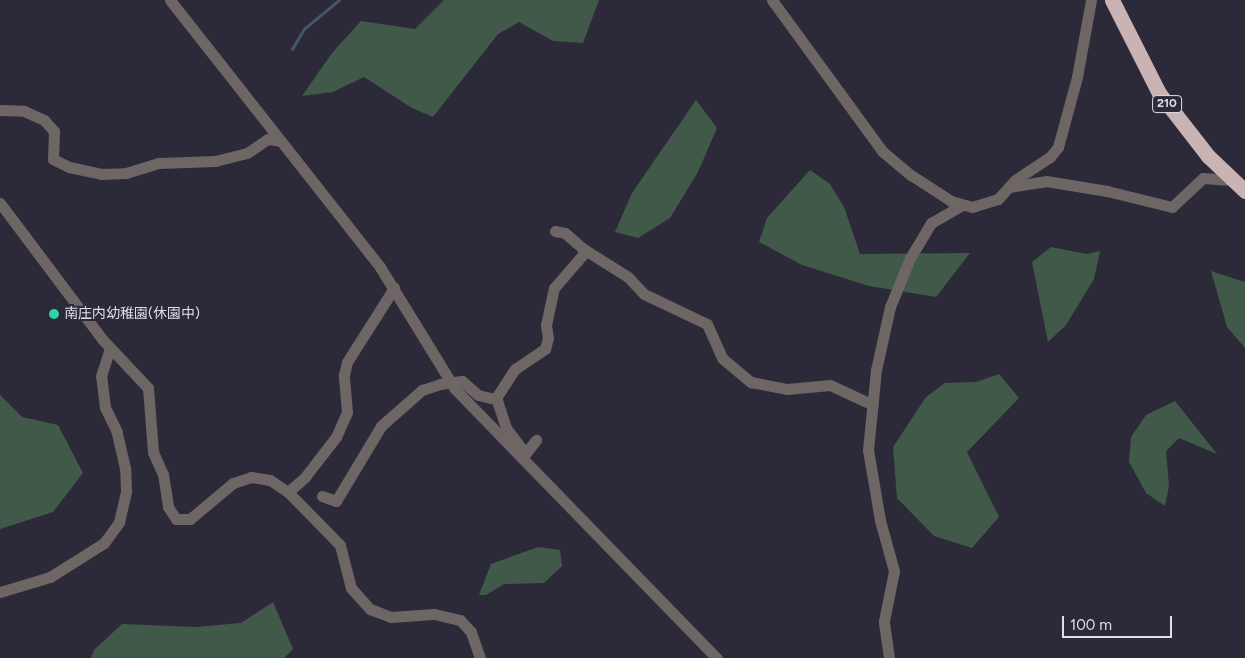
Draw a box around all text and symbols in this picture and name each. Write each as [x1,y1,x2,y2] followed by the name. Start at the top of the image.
[1152,95,1182,114] road number: 210
[64,306,200,322] place label: 南庄内幼稚園(休園中)
[48,308,60,320] marker: 南庄内幼稚園(休園中)
[1065,606,1175,638] scale bar
[1070,616,1112,634] text: 100 m

